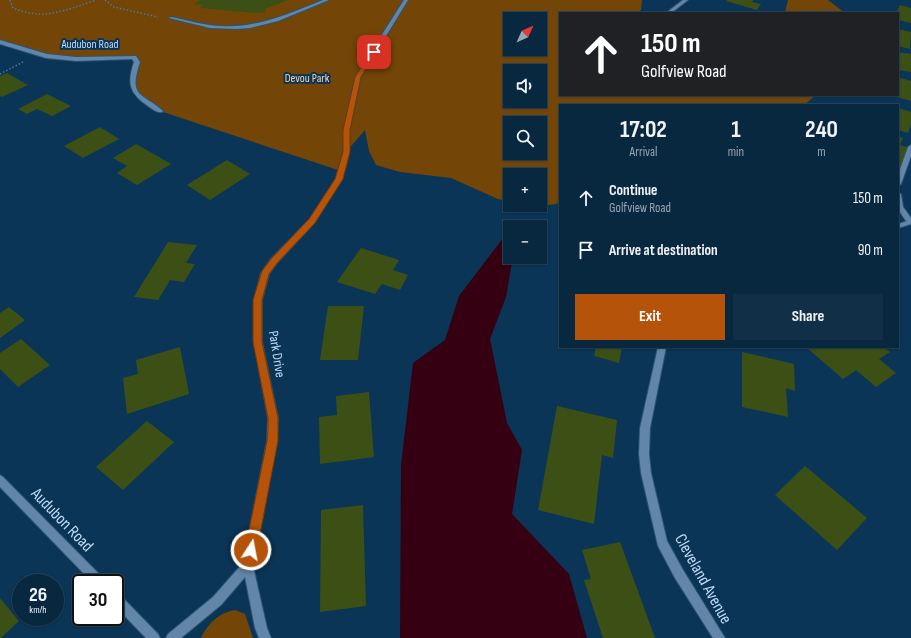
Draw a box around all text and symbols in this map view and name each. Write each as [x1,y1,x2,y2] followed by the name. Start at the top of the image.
[503,12,547,56] north arrow
[503,12,547,264] map controls
[641,27,701,60] text: 150 m
[575,28,627,80] icon: ahead
[357,35,391,69] pin
[60,37,119,52] street label: Audubon Road
[363,41,385,63] icon: arrive
[641,61,727,82] text: Golfview Road
[503,64,547,108] button: sound
[285,71,330,86] park label: Devou Park
[620,115,667,144] text: 17:02
[731,115,741,144] text: 1
[805,115,838,144] text: 240
[503,116,547,160] button: search
[629,144,657,160] text: Arrival
[728,144,744,160] text: min
[817,144,826,160] text: m
[503,168,547,212] button: +
[609,181,658,200] text: Continue
[575,187,597,209] icon: ahead
[853,189,883,208] text: 150 m
[609,200,671,216] text: Golfview Road
[503,220,547,264] button: −
[575,239,597,261] icon: arrive
[609,241,718,260] text: Arrive at destination
[858,241,883,260] text: 90 m
[575,294,725,340] button: Exit
[733,294,883,340] button: Share
[265,329,289,379] street label: Park Drive
[26,483,97,556] street label: Audubon Road
[230,529,272,571] position arrow
[670,531,736,628] street label: Cleveland Avenue
[72,574,124,626] speed limit sign: 30
[29,583,47,607] text: 26
[29,604,47,616] text: km/h

